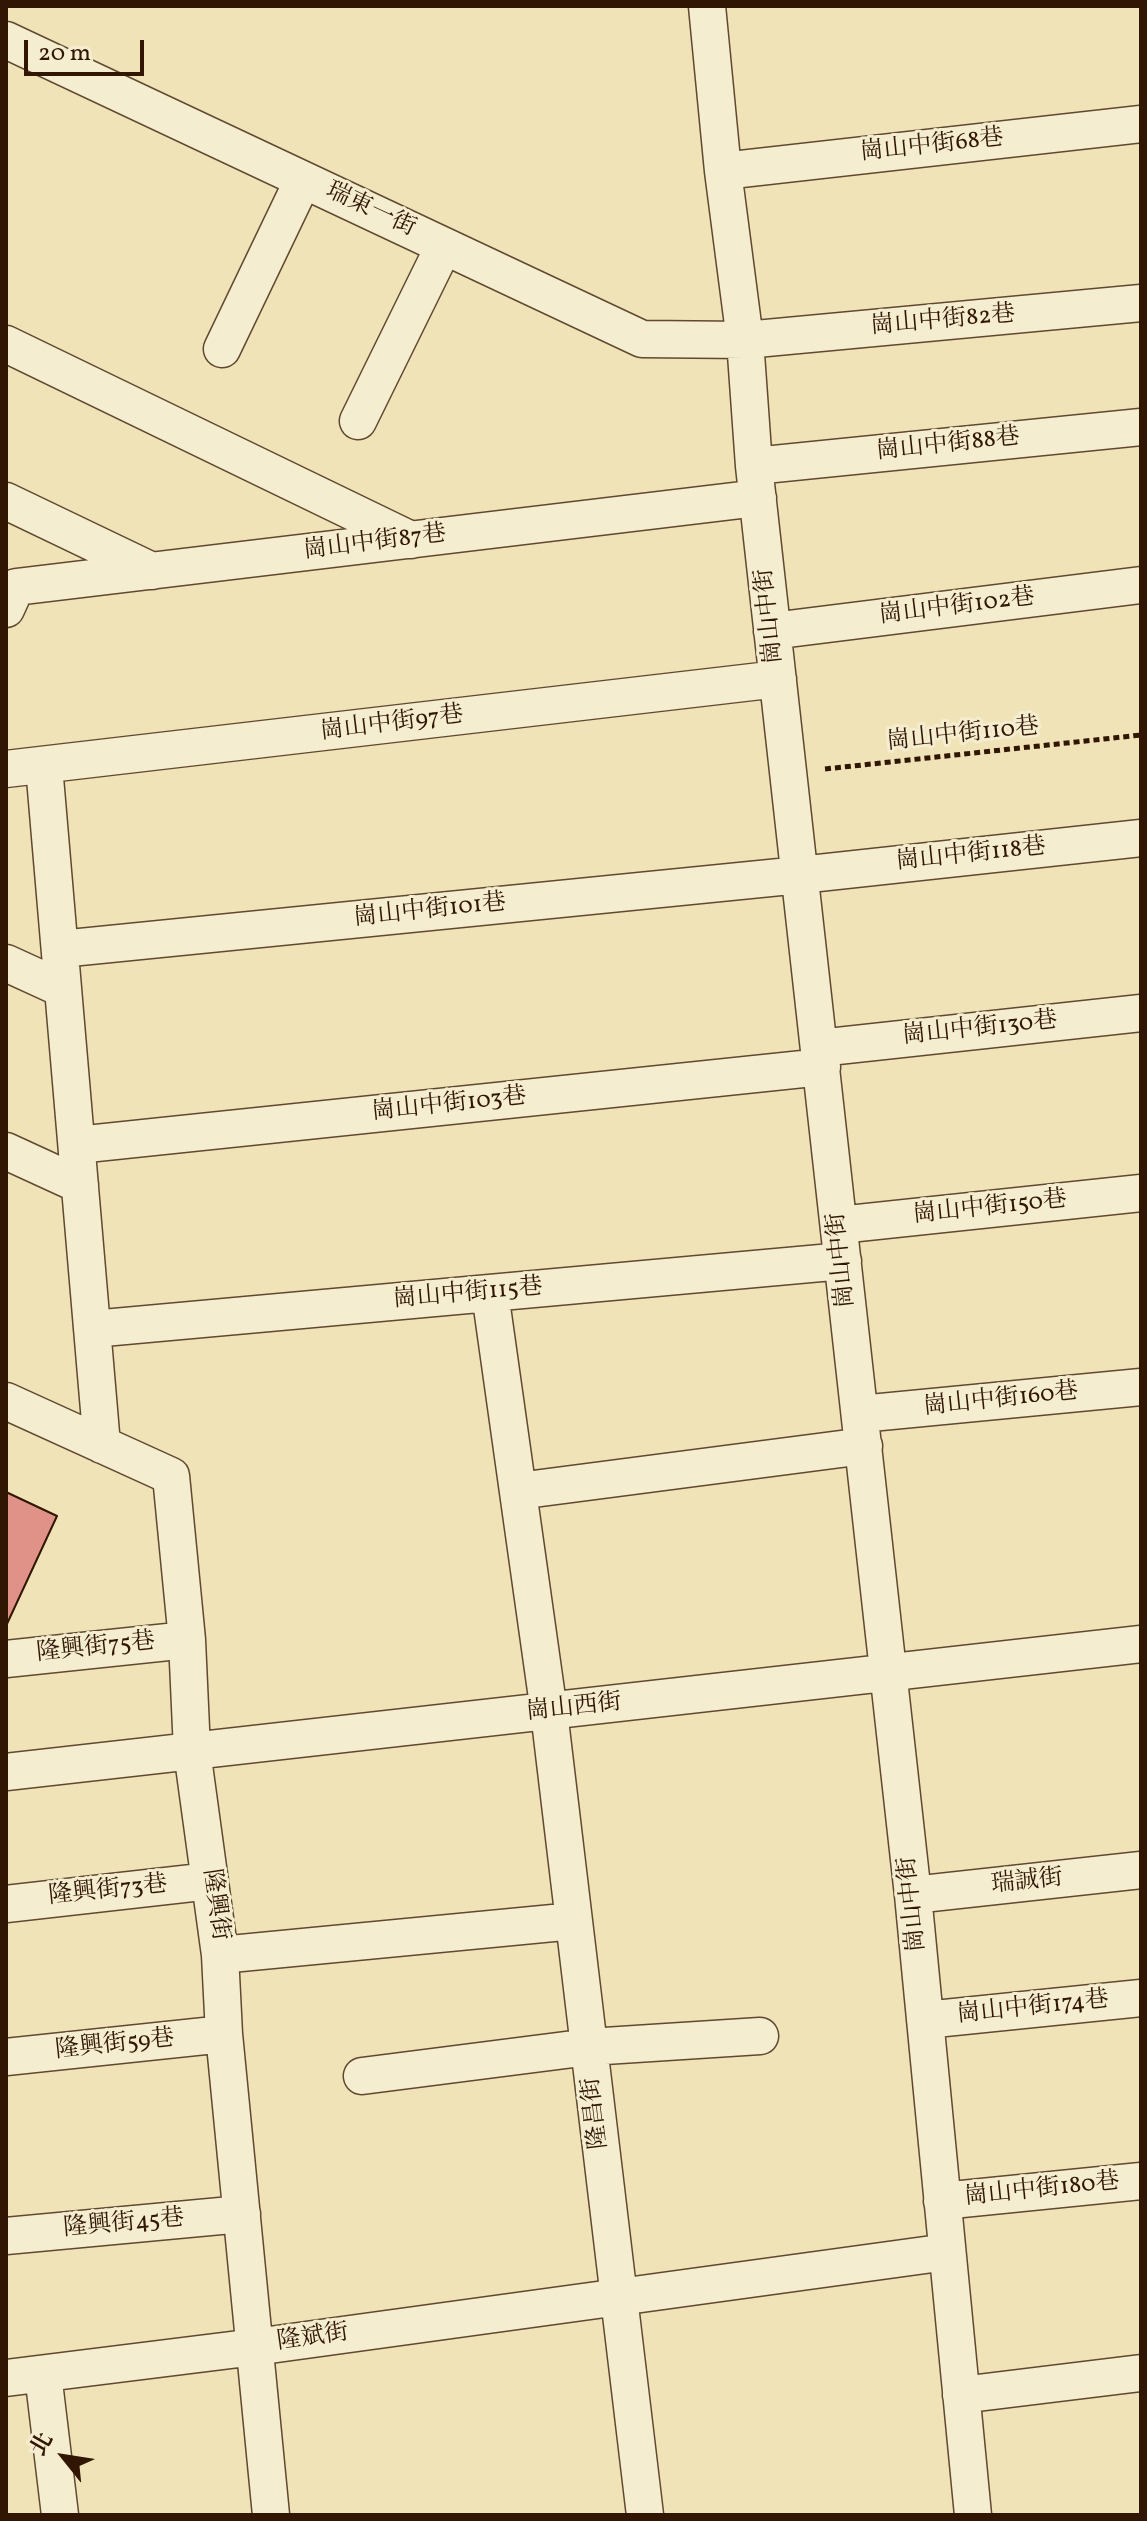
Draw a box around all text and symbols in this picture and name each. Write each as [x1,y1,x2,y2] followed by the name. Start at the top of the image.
[28,24,148,74] scale bar
[38,37,91,71] text: 20 m
[859,125,1005,169] street label: 崗山中街68巷
[320,178,420,244] street label: 瑞東一街
[869,301,1017,343] street label: 崗山中街82巷
[875,424,1021,468] street label: 崗山中街88巷
[302,521,448,567] street label: 崗山中街87巷
[752,567,790,665] street label: 崗山中街
[878,584,1036,632] street label: 崗山中街102巷
[319,702,465,748] street label: 崗山中街97巷
[885,714,1041,758] street label: 崗山中街110巷
[894,834,1048,878] street label: 崗山中街118巷
[352,890,508,934] street label: 崗山中街101巷
[901,1008,1059,1052] street label: 崗山中街130巷
[370,1084,528,1128] street label: 崗山中街103巷
[912,1187,1068,1231] street label: 崗山中街150巷
[824,1211,862,1309] street label: 崗山中街
[392,1274,544,1316] street label: 崗山中街115巷
[922,1379,1080,1423] street label: 崗山中街160巷
[35,1628,157,1670] street label: 隆興街75巷
[525,1690,623,1728] street label: 崗山西街
[895,1855,933,1953] street label: 崗山中街
[990,1865,1064,1901] street label: 瑞誠街
[195,1867,233,1943] street label: 隆興街
[47,1871,169,1913] street label: 隆興街73巷
[955,1987,1111,2031] street label: 崗山中街174巷
[54,2025,176,2067] street label: 隆興街59巷
[578,2076,616,2150] street label: 隆昌街
[963,2169,1121,2213] street label: 崗山中街180巷
[62,2205,186,2245] street label: 隆興街45巷
[275,2320,351,2358] street label: 隆斌街
[24,2417,104,2497] north arrow
[24,2427,62,2462] text: 北

